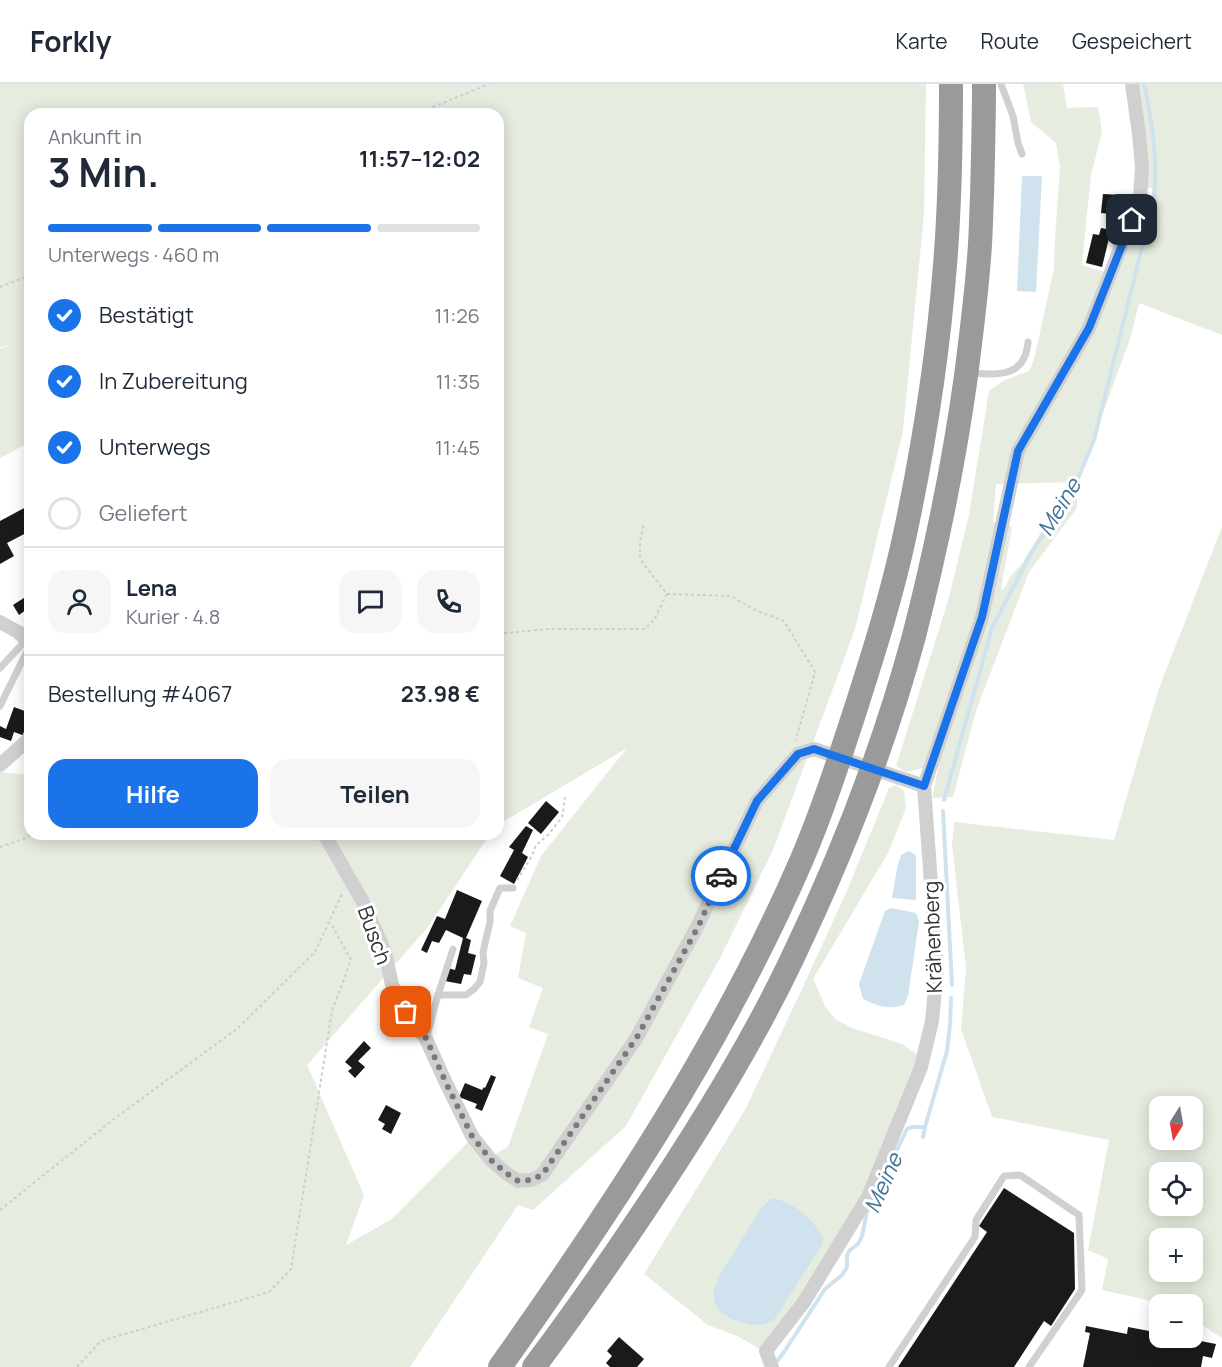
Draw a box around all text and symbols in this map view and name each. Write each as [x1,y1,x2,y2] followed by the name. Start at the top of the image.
[30,22,111,60] text: Forkly
[896,27,948,55] text: Karte
[981,27,1039,55] text: Route
[1072,27,1192,55] text: Gespeichert
[48,123,142,150] text: Ankunft in
[359,144,480,174] text: 11:57–12:02
[48,145,159,199] text: 3 Min.
[1106,194,1157,245] pin
[1115,203,1148,236] icon: home
[48,241,219,268] text: Unterwegs · 460 m
[48,299,81,332] icon: check
[99,300,194,330] text: Bestätigt
[435,302,480,329] text: 11:26
[48,365,81,398] icon: check
[99,366,248,396] text: In Zubereitung
[436,368,480,395] text: 11:35
[48,431,81,464] icon: check
[99,432,211,462] text: Unterwegs
[435,434,480,461] text: 11:45
[1030,472,1088,541] water label: Meine
[99,498,187,528] text: Geliefert
[48,570,111,633] button: person
[339,570,402,633] button: chat
[417,570,480,633] button: phone
[126,573,177,603] text: Lena
[126,603,220,630] text: Kurier · 4.8
[48,679,232,709] text: Bestellung #4067
[401,679,480,709] text: 23.98 €
[48,759,258,828] button: Hilfe
[270,759,480,828] button: Teilen
[691,846,751,906] courier
[705,860,738,893] icon: car
[916,880,948,994] street label: Krähenberg
[352,902,398,968] street label: Busch
[380,986,431,1037] pin
[389,995,422,1028] icon: bag
[1149,1096,1203,1150] north arrow
[1149,1096,1203,1348] map controls
[857,1147,910,1218] water label: Meine
[1149,1162,1203,1216] button: locate
[1149,1228,1203,1282] button: +
[1149,1294,1203,1348] button: −

